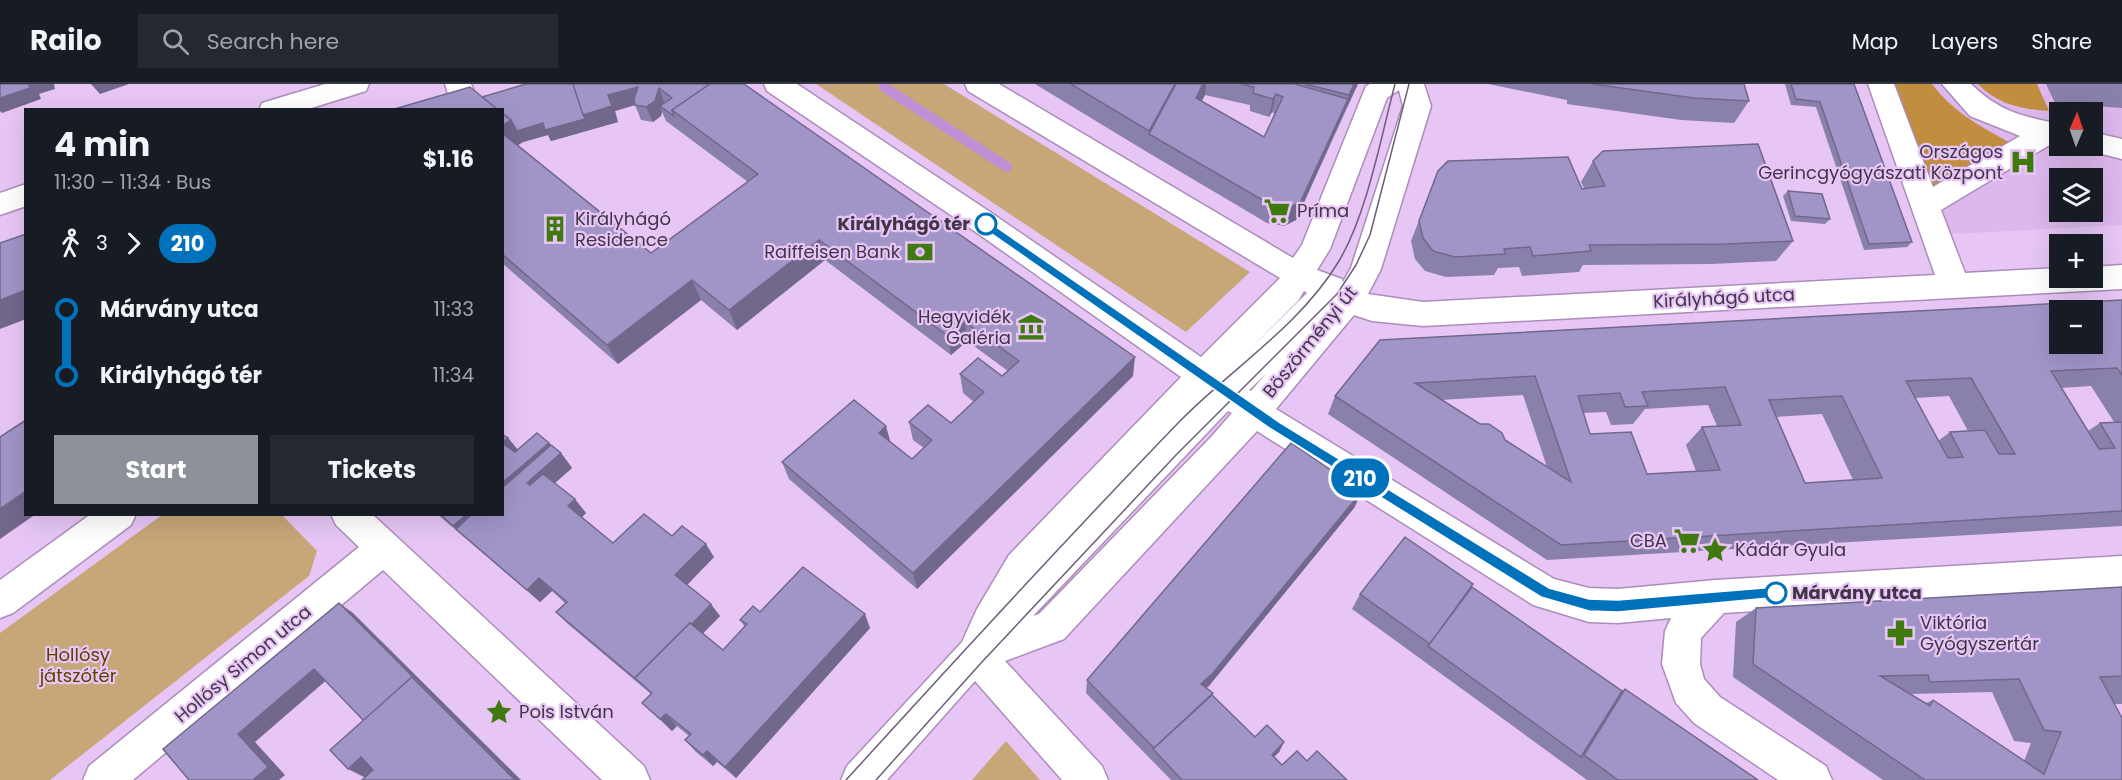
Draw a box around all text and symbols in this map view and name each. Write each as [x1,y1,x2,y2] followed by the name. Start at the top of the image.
[138,14,558,68] search box
[30,21,102,60] text: Railo
[159,25,192,58] icon: search
[207,26,339,57] text: Search here
[1852,27,1898,56] text: Map
[1931,27,1998,56] text: Layers
[2031,27,2092,56] text: Share
[2049,102,2103,156] north arrow
[2049,102,2103,354] map controls
[54,121,150,168] text: 4 min
[1758,139,2003,185] place label: Országos Gerincgyógyászati Központ
[423,144,474,175] text: $1.16
[2008,147,2038,177] hospital icon: Országos Gerincgyógyászati Központ
[54,168,211,196] text: 11:30 – 11:34 · Bus
[2049,168,2103,222] button: layers
[1262,196,1292,226] supermarket icon: Príma
[1297,198,1349,223] place label: Príma
[575,206,671,252] place label: Királyhágó Residence
[838,211,970,236] place label: Királyhágó tér
[975,213,997,235] marker: Királyhágó tér
[540,214,570,244] building icon: Királyhágó Residence
[54,227,87,260] icon: walk
[117,227,150,260] icon: forward
[96,229,108,257] text: 3
[171,229,204,258] text: 210
[2049,234,2103,288] button: +
[905,237,935,267] bank icon: Raiffeisen Bank
[764,239,901,264] place label: Raiffeisen Bank
[1257,281,1362,403] street label: Böszörményi út
[1652,281,1796,314] street label: Királyhágó utca
[100,294,259,325] text: Márvány utca
[433,295,474,323] text: 11:33
[2049,300,2103,354] button: −
[918,304,1012,350] place label: Hegyvidék Galéria
[1016,312,1046,342] museum icon: Hegyvidék Galéria
[100,360,262,391] text: Királyhágó tér
[433,361,474,389] text: 11:34
[54,435,258,504] button: Start
[270,435,474,504] button: Tickets
[1326,458,1394,498] line badge: 210
[1343,464,1377,493] text: 210
[1672,526,1702,556] supermarket icon: CBA
[1630,528,1667,553] place label: CBA
[1700,535,1730,565] place icon: Kádár Gyula
[1735,537,1846,562] place label: Kádár Gyula
[1792,580,1922,605] place label: Márvány utca
[1765,582,1787,604] marker: Márvány utca
[169,599,316,728] street label: Hollósy Simon utca
[1920,610,2039,656] place label: Viktória Gyógyszertár
[1885,618,1915,648] pharmacy icon: Viktória Gyógyszertár
[39,642,117,688] park label: Hollósy játszótér
[484,697,514,727] place icon: Pois István
[519,699,614,724] place label: Pois István

